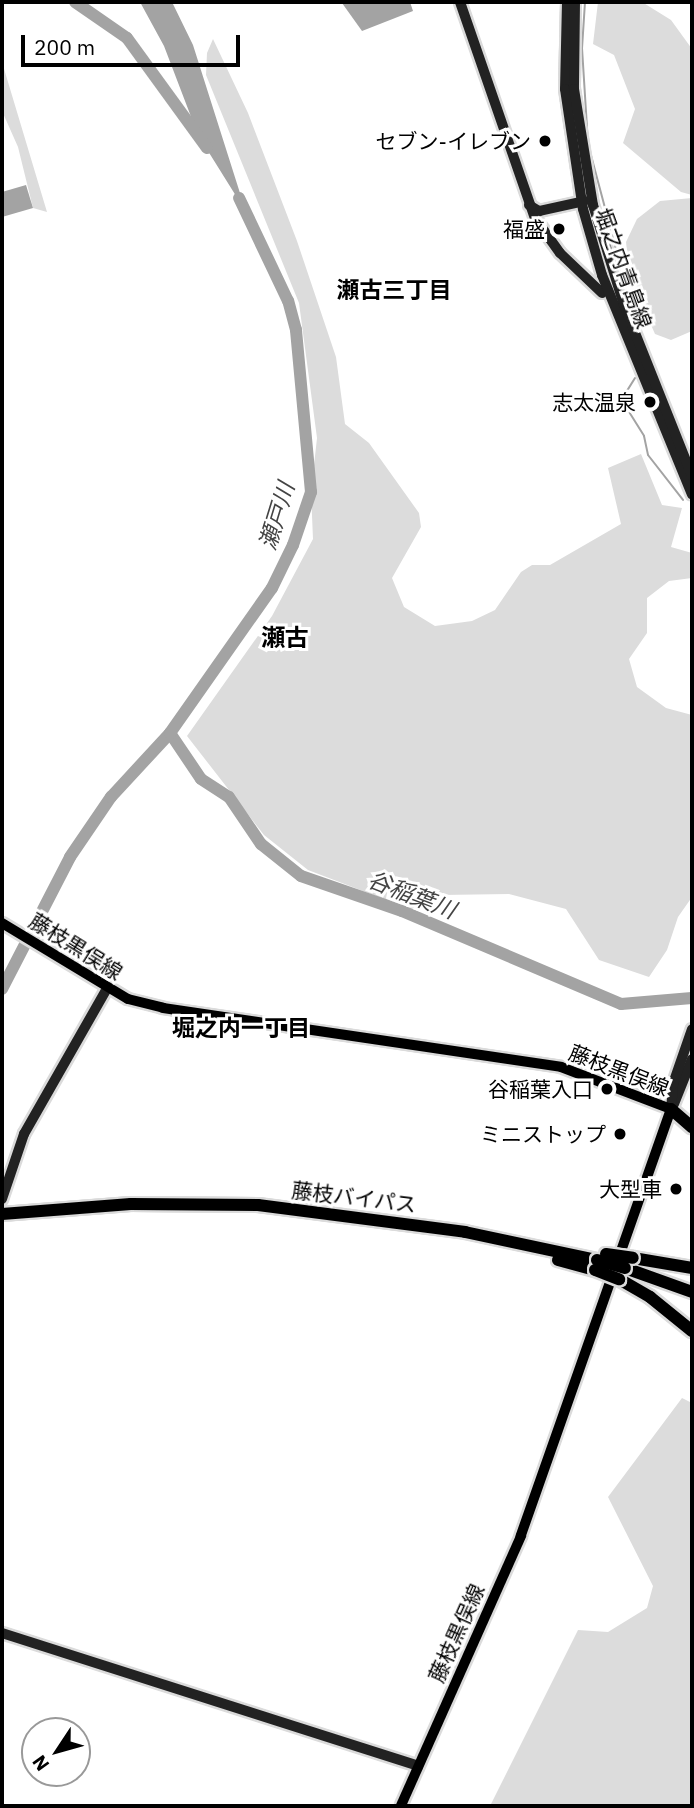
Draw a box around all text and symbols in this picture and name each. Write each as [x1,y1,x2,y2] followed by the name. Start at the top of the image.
[24,21,243,65] scale bar
[34,33,95,61] text: 200 m
[376,128,531,154] place label: セブン-イレブン
[537,133,553,149] marker: セブン-イレブン
[591,204,657,332] street label: 堀之内青島線
[503,216,545,242] place label: 福盛
[551,221,567,237] marker: 福盛
[337,275,451,303] district label: 瀬古三丁目
[552,389,636,415] place label: 志太温泉
[642,394,658,410] marker: 志太温泉
[253,479,299,553] water label: 瀬戸川
[261,624,309,652] district label: 瀬古
[364,865,460,923] water label: 谷稲葉川
[25,907,127,985] street label: 藤枝黒俣線
[172,1013,310,1041] district label: 堀之内一丁目
[565,1039,673,1101] street label: 藤枝黒俣線
[488,1076,593,1102] place label: 谷稲葉入口
[599,1081,615,1097] marker: 谷稲葉入口
[480,1121,606,1147] place label: ミニストップ
[612,1126,628,1142] marker: ミニストップ
[599,1176,662,1202] place label: 大型車
[290,1177,418,1217] street label: 藤枝バイパス
[668,1181,684,1197] marker: 大型車
[423,1580,489,1686] street label: 藤枝黒俣線
[21,1717,91,1787] north arrow
[27,1751,54,1776] text: N

